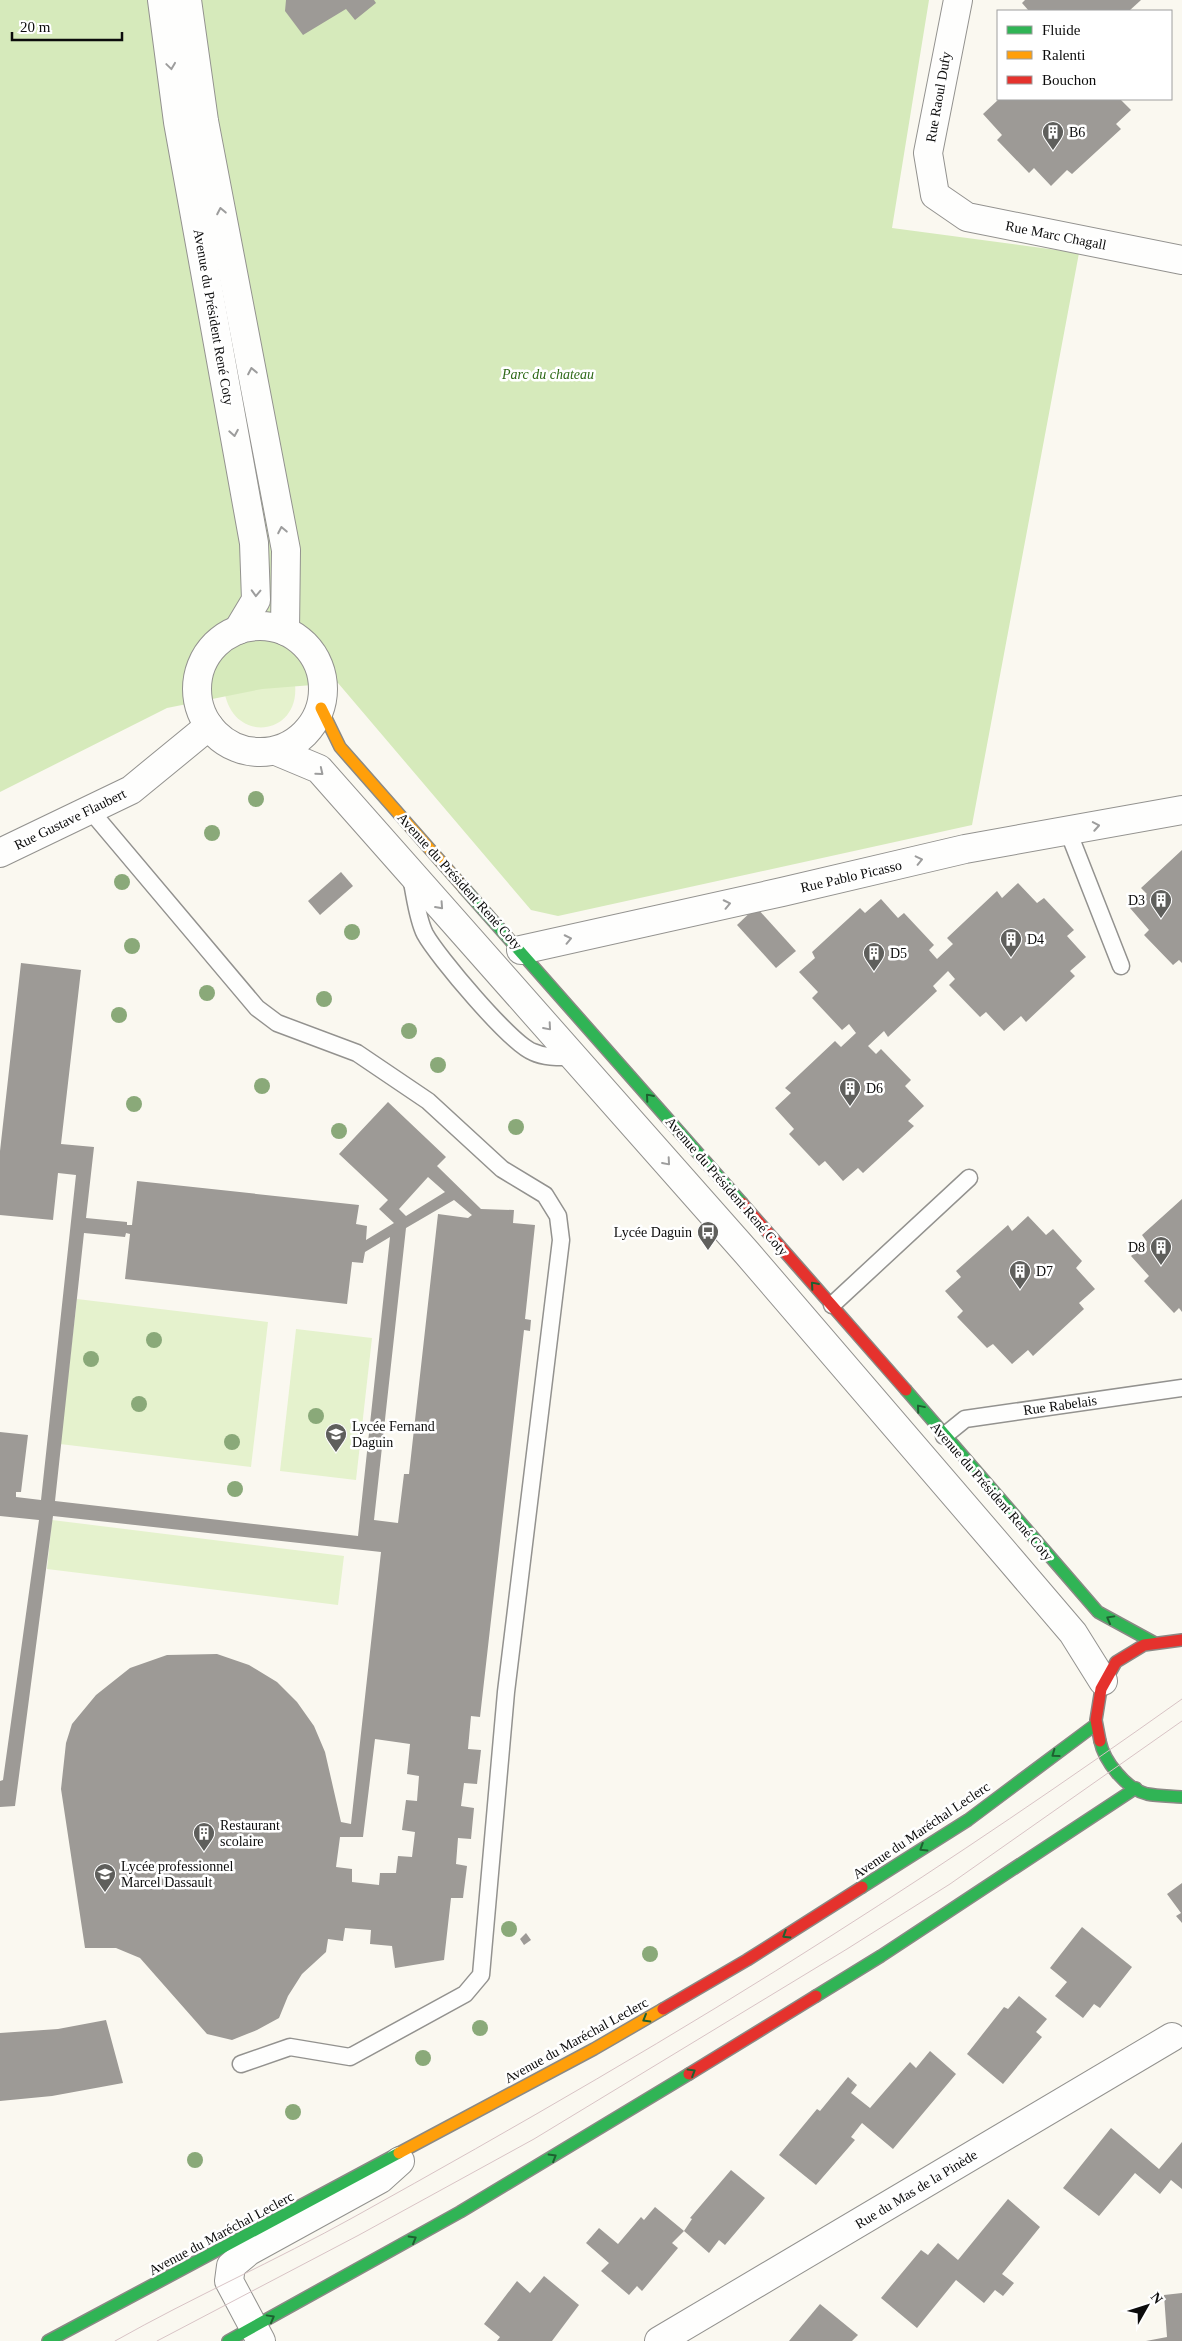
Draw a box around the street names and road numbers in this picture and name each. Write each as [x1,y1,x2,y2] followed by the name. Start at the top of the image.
[923,51,954,144] street label: Rue Raoul Dufy
[1004,218,1108,253] street label: Rue Marc Chagall
[191,228,236,406] street label: Avenue du Président René Coty
[12,786,128,853] street label: Rue Gustave Flaubert
[394,810,525,953] street label: Avenue du Président René Coty
[799,858,903,895] street label: Rue Pablo Picasso
[662,1114,791,1259] street label: Avenue du Président René Coty
[1022,1393,1098,1418] street label: Rue Rabelais
[927,1419,1056,1564] street label: Avenue du Président René Coty
[850,1779,993,1882] street label: Avenue du Maréchal Leclerc
[502,1995,651,2086] street label: Avenue du Maréchal Leclerc
[853,2147,980,2232] street label: Rue du Mas de la Pinède
[146,2189,296,2278] street label: Avenue du Maréchal Leclerc

